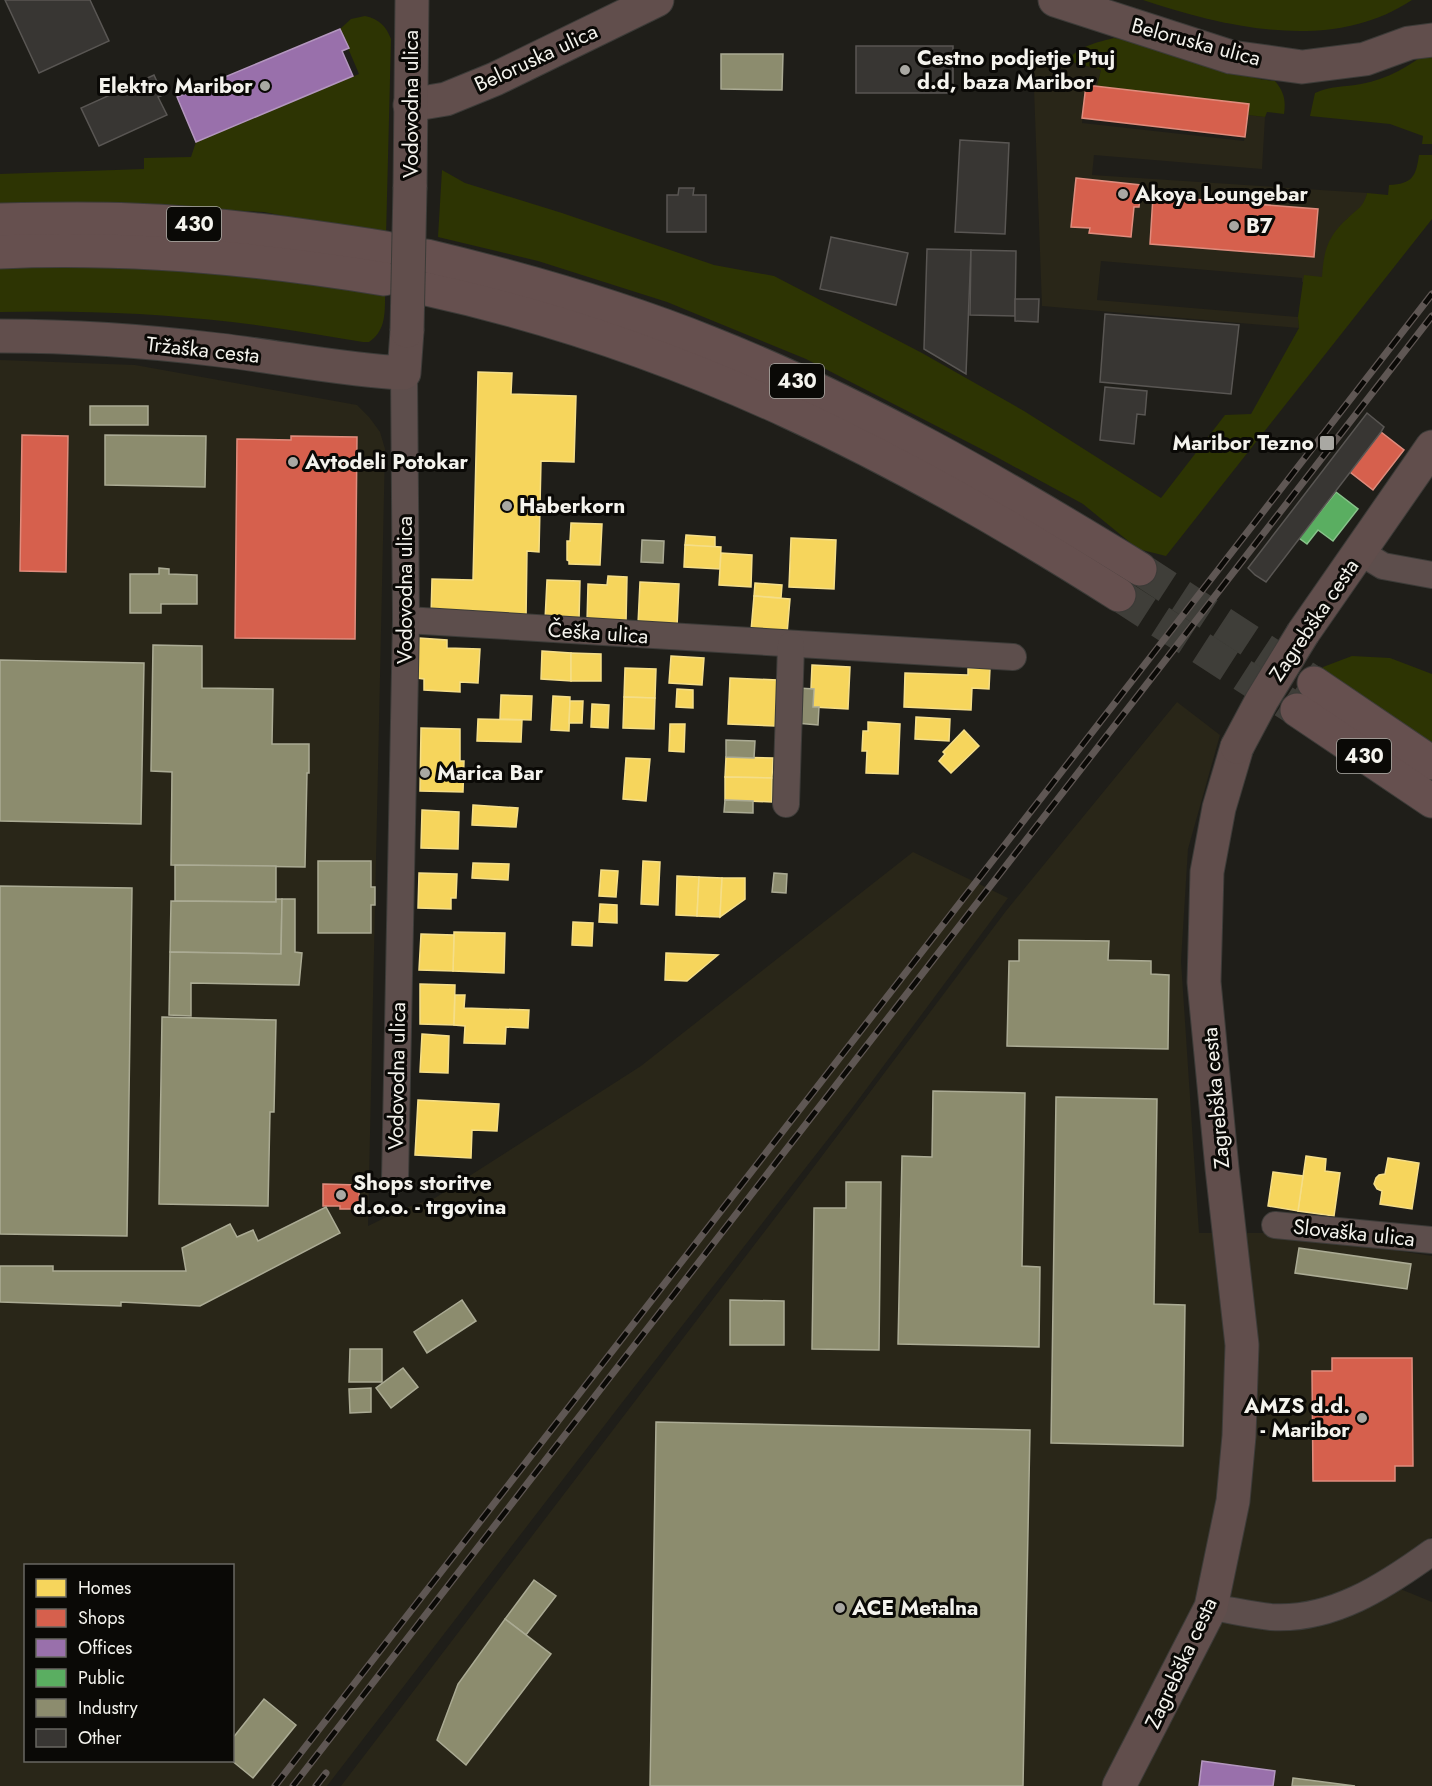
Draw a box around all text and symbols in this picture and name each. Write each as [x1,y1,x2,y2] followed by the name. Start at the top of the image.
[1128,10,1264,74] street label: Beloruska ulica
[470,16,602,100] street label: Beloruska ulica
[396,30,426,178] street label: Vodovodna ulica
[917,43,1115,97] place label: Cestno podjetje Ptuj d.d, baza Maribor
[898,63,912,77] marker: Cestno podjetje Ptuj d.d, baza Maribor
[98,71,253,101] place label: Elektro Maribor
[258,79,272,93] marker: Elektro Maribor
[1134,179,1309,209] place label: Akoya Loungebar
[1116,187,1130,201] marker: Akoya Loungebar
[167,207,221,241] road number: 430
[1246,211,1273,241] place label: B7
[1227,219,1241,233] marker: B7
[145,329,261,371] street label: Tržaška cesta
[770,364,824,398] road number: 430
[1172,428,1314,458] place label: Maribor Tezno
[1318,434,1336,452] marker: Maribor Tezno
[304,447,469,477] place label: Avtodeli Potokar
[286,455,300,469] marker: Avtodeli Potokar
[519,491,625,521] place label: Haberkorn
[500,499,514,513] marker: Haberkorn
[390,516,420,664] street label: Vodovodna ulica
[1262,553,1366,687] street label: Zagrebška cesta
[547,615,649,651] street label: Češka ulica
[1337,739,1391,773] road number: 430
[437,758,544,788] place label: Marica Bar
[418,766,432,780] marker: Marica Bar
[381,1002,413,1150] street label: Vodovodna ulica
[1195,1026,1237,1170] street label: Zagrebška cesta
[353,1168,506,1222] place label: Shops storitve d.o.o. - trgovina
[334,1188,348,1202] marker: Shops storitve d.o.o. - trgovina
[1292,1212,1416,1254] street label: Slovaška ulica
[1243,1391,1350,1445] place label: AMZS d.d. - Maribor
[1355,1411,1369,1425] marker: AMZS d.d. - Maribor
[24,1564,234,1762] legend
[78,1575,131,1601] text: Homes
[1137,1592,1225,1734] street label: Zagrebška cesta
[851,1593,978,1623] place label: ACE Metalna
[833,1601,847,1615] marker: ACE Metalna
[78,1605,125,1631] text: Shops
[78,1635,132,1661] text: Offices
[78,1665,125,1691] text: Public
[78,1695,138,1721] text: Industry
[78,1725,122,1751] text: Other

